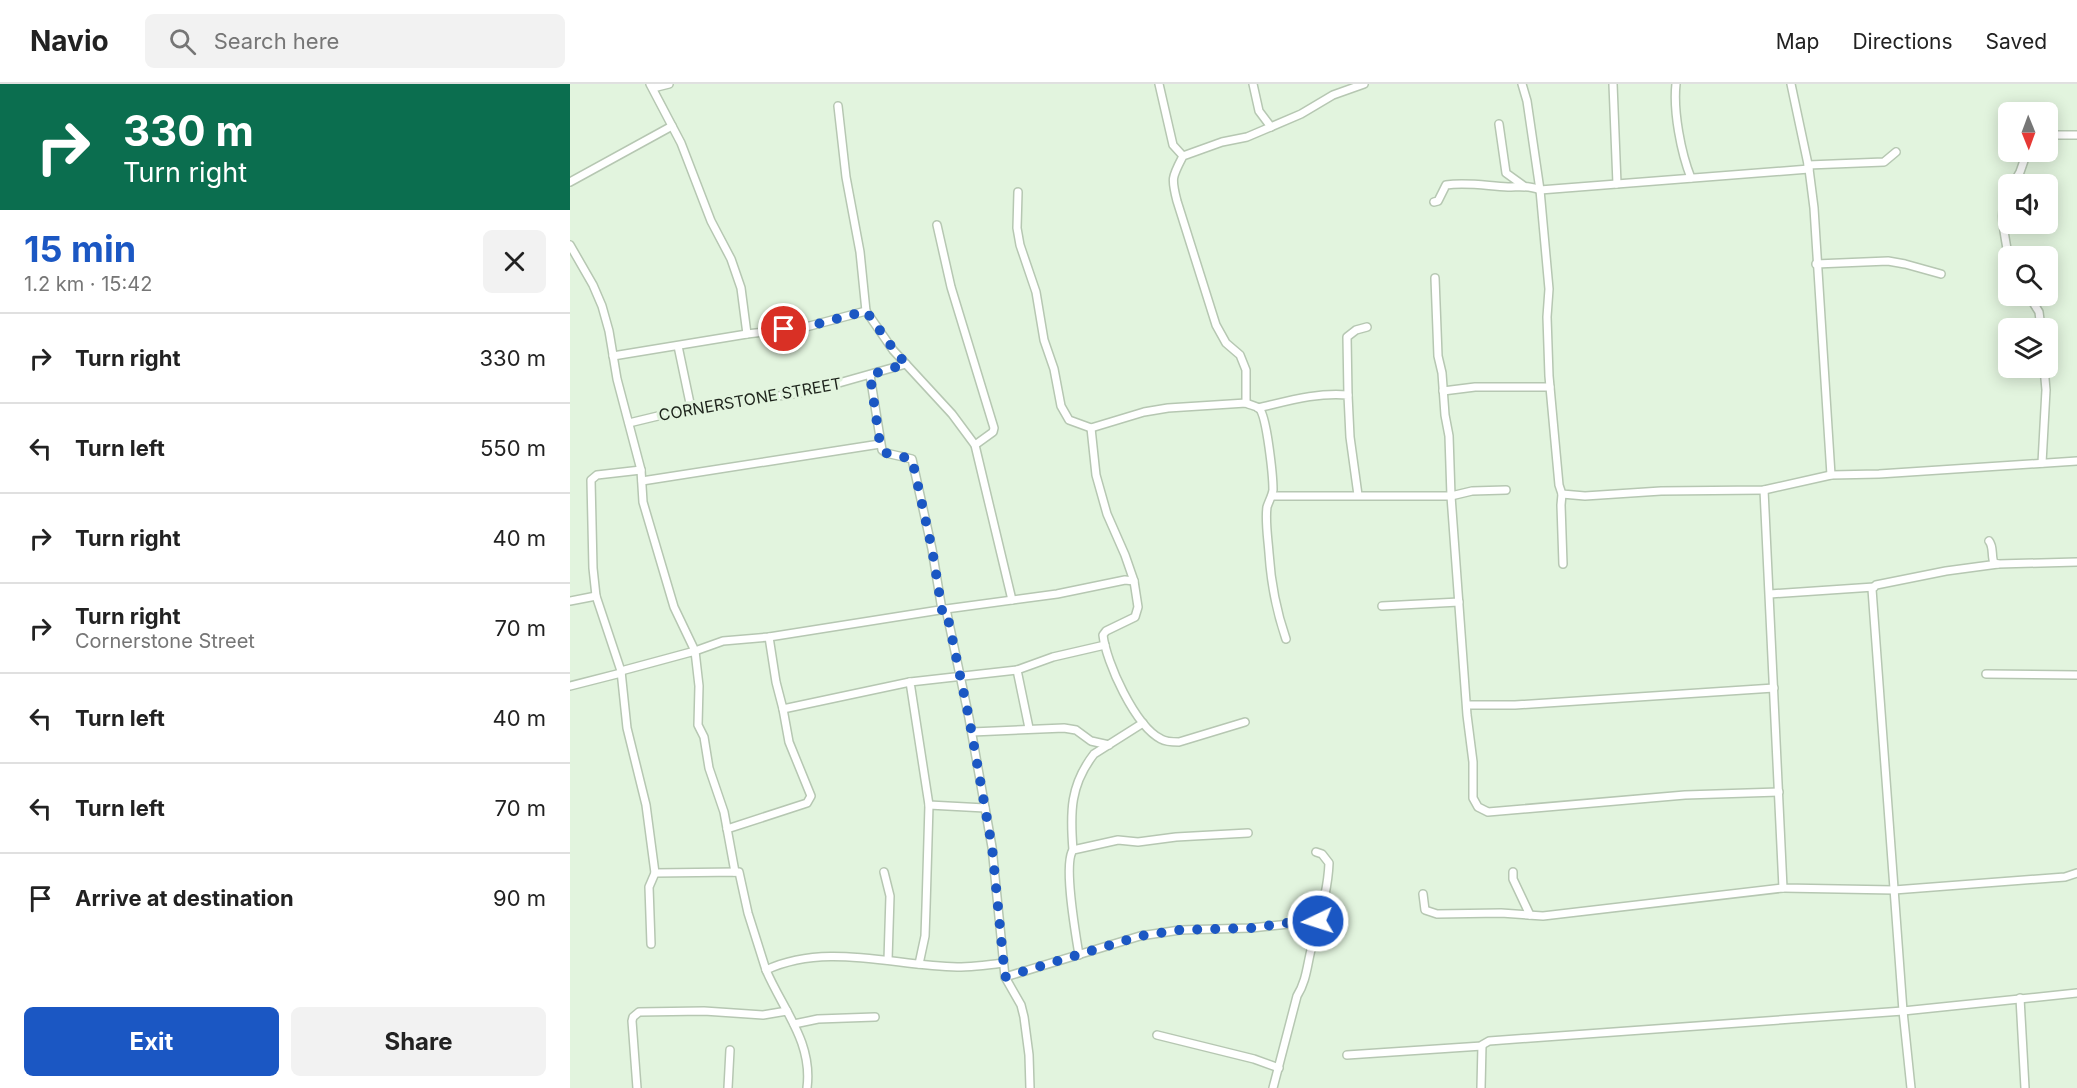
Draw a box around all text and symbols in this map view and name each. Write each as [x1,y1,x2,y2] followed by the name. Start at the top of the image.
[145,14,565,68] search box
[30,24,109,58] text: Navio
[166,25,199,58] icon: search
[214,28,339,54] text: Search here
[1776,29,1819,54] text: Map
[1852,29,1953,54] text: Directions
[1986,29,2047,54] text: Saved
[1998,102,2058,162] north arrow
[1998,102,2058,378] map controls
[123,105,254,156] text: 330 m
[24,108,102,186] icon: right
[123,156,247,189] text: Turn right
[1998,174,2058,234] button: sound
[24,227,136,271] text: 15 min
[483,230,546,293] button: close
[1998,246,2058,306] button: search
[24,272,152,296] text: 1.2 km · 15:42
[758,303,809,354] pin
[767,312,800,345] icon: arrive
[1998,318,2058,378] button: layers
[24,342,57,375] icon: right
[75,345,181,371] text: Turn right
[479,345,546,371] text: 330 m
[657,373,843,425] street label: CORNERSTONE STREET
[24,432,57,465] icon: left
[75,435,165,461] text: Turn left
[480,435,546,461] text: 550 m
[24,522,57,555] icon: right
[75,525,181,551] text: Turn right
[492,525,546,551] text: 40 m
[75,603,181,629] text: Turn right
[24,612,57,645] icon: right
[495,615,546,641] text: 70 m
[75,629,255,653] text: Cornerstone Street
[24,702,57,735] icon: left
[75,705,165,731] text: Turn left
[492,705,546,731] text: 40 m
[24,792,57,825] icon: left
[75,795,165,821] text: Turn left
[495,795,546,821] text: 70 m
[24,882,57,915] icon: arrive
[75,885,294,911] text: Arrive at destination
[493,885,546,911] text: 90 m
[1286,889,1350,953] position arrow
[24,1007,279,1076] button: Exit
[291,1007,546,1076] button: Share

